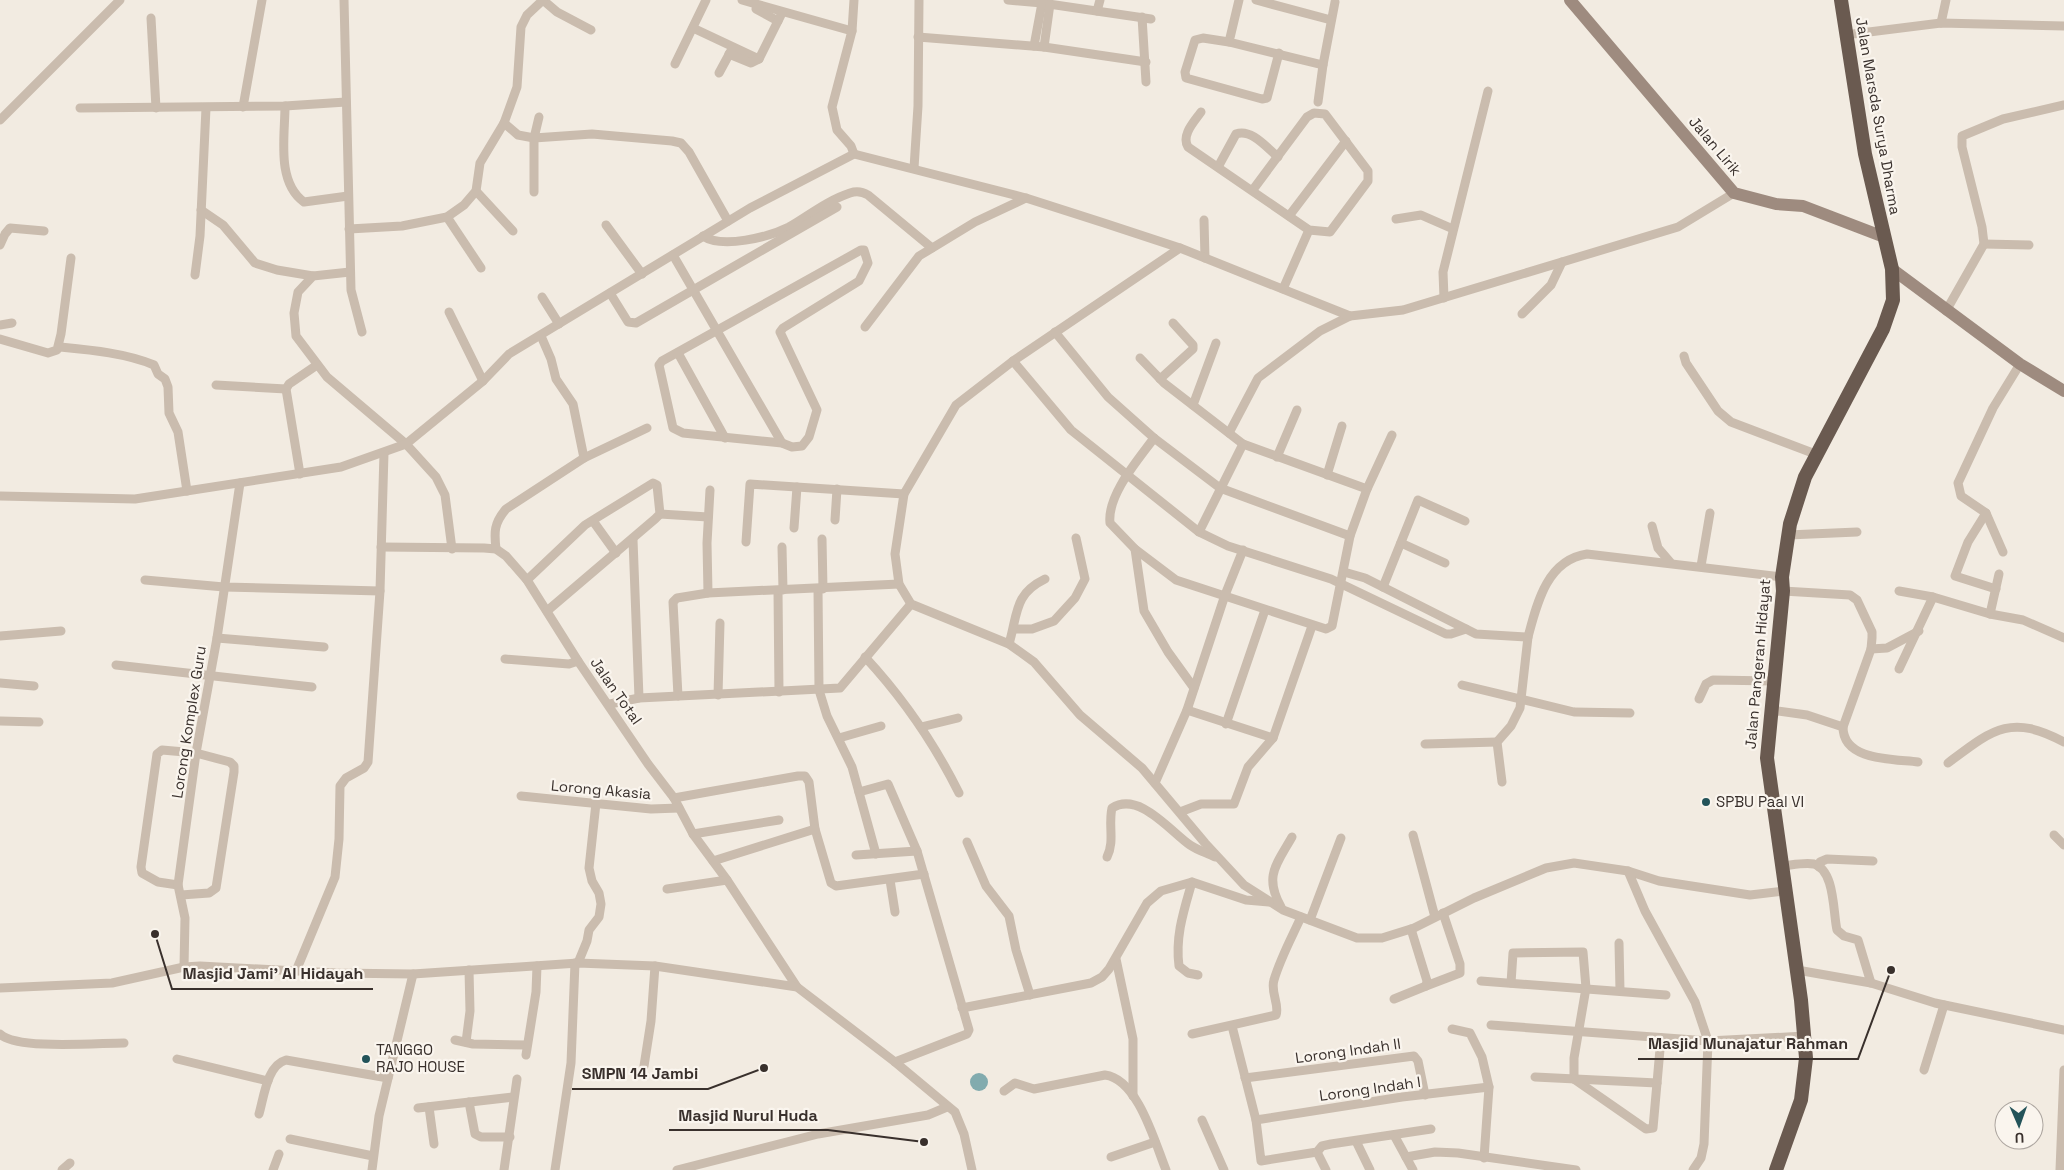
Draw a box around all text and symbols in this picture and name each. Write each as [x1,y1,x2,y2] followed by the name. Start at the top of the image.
[1852,16,1905,217] street label: Jalan Marsda Surya Dharma
[1685,112,1746,179] street label: Jalan Lirik
[1741,578,1774,750] street label: Jalan Pangeran Hidayat
[167,644,210,800] street label: Lorong Komplex Guru
[586,653,646,728] street label: Jalan Total
[550,776,652,803] street label: Lorong Akasia
[1716,792,1804,811] place label: SPBU Paal VI
[1700,796,1712,808] marker: SPBU Paal VI
[172,958,373,989] callout: Masjid Jami' Al Hidayah
[183,963,363,984] text: Masjid Jami' Al Hidayah
[1638,1028,1858,1059] callout: Masjid Munajatur Rahman
[1648,1033,1848,1054] text: Masjid Munajatur Rahman
[1294,1034,1402,1067] street label: Lorong Indah II
[376,1040,465,1076] place label: TANGGO RAJO HOUSE
[360,1053,372,1065] marker: TANGGO RAJO HOUSE
[572,1058,708,1089] callout: SMPN 14 Jambi
[582,1063,698,1084] text: SMPN 14 Jambi
[1318,1072,1422,1105] street label: Lorong Indah I
[669,1099,828,1130] callout: Masjid Nurul Huda
[1994,1100,2044,1150] north arrow
[678,1105,818,1126] text: Masjid Nurul Huda
[2014,1129,2024,1147] text: U

